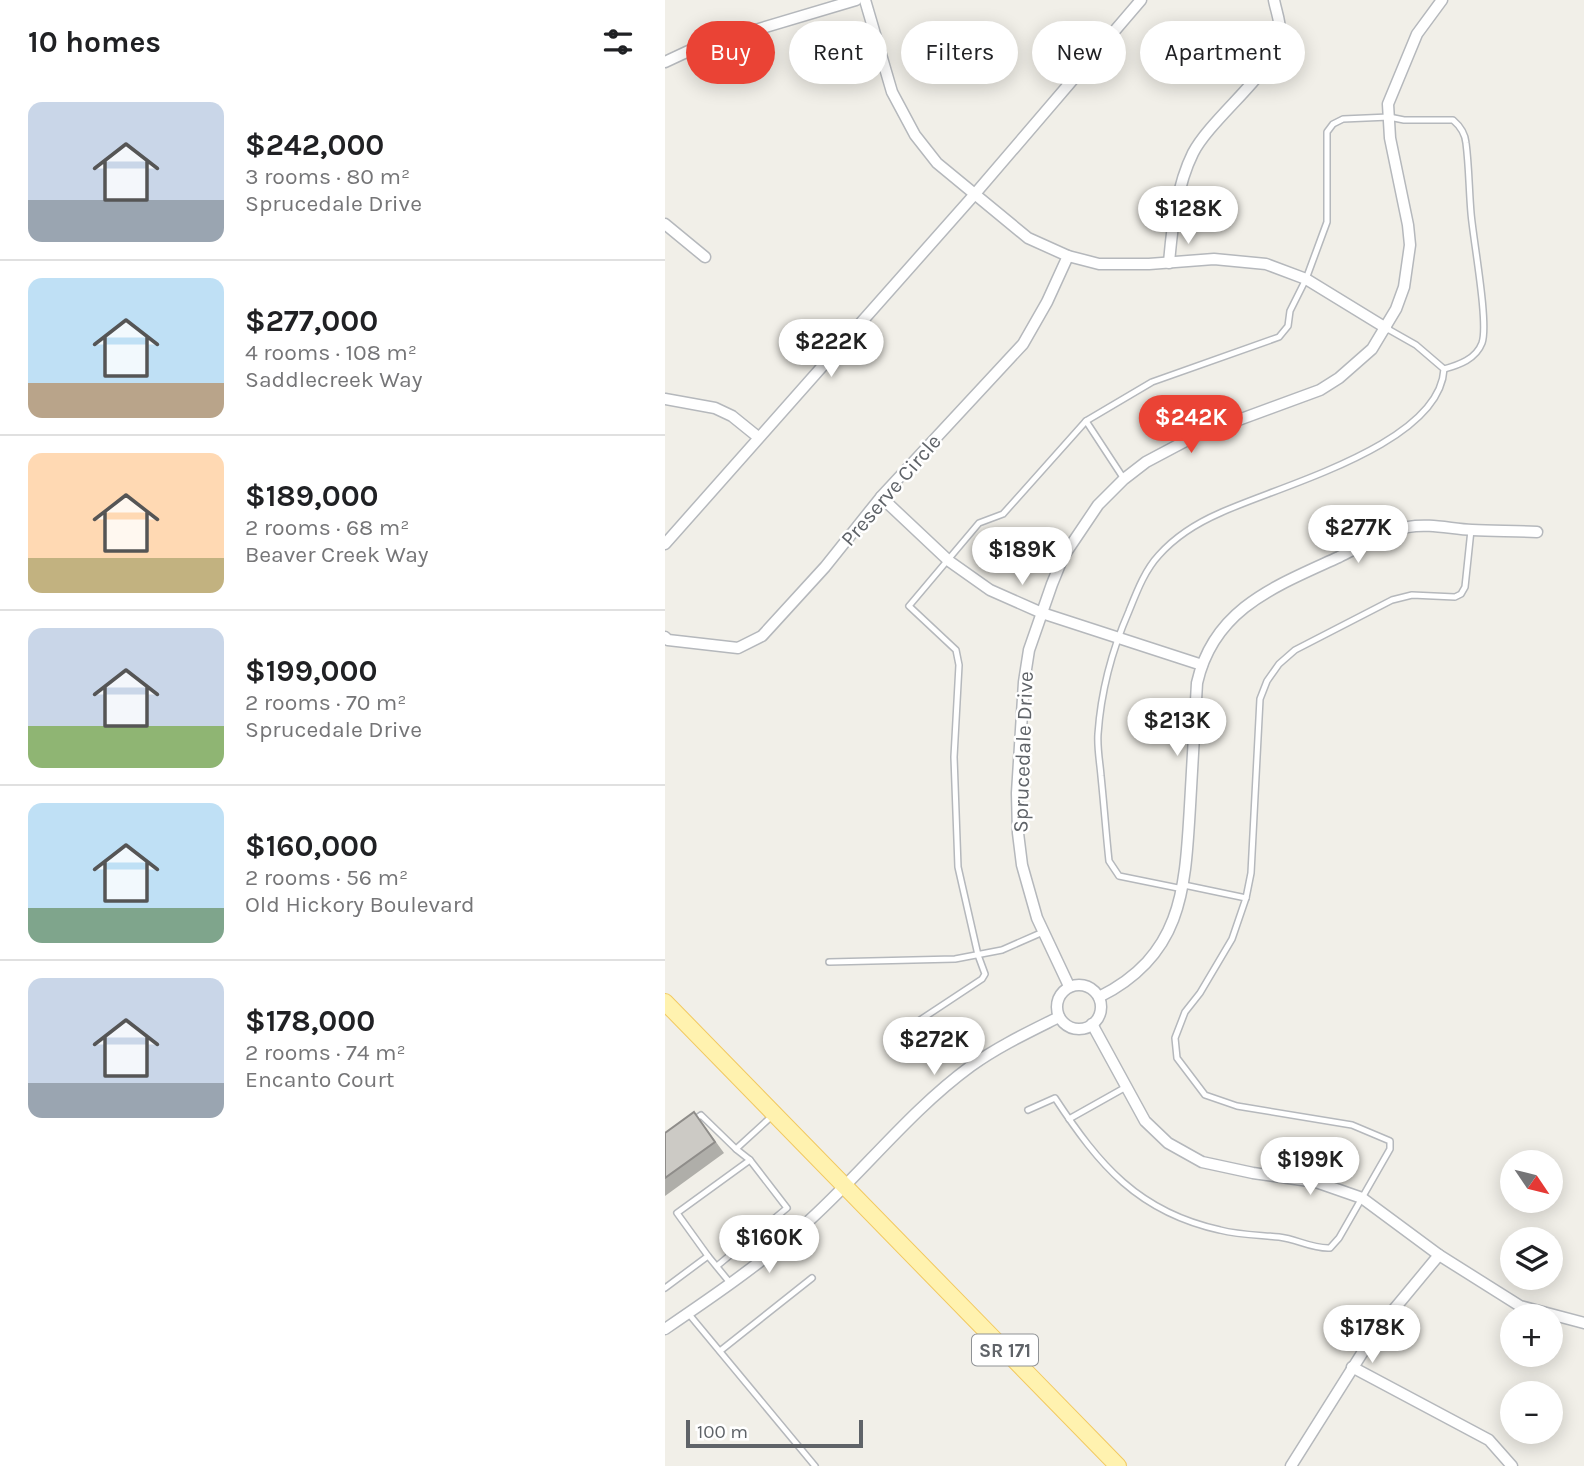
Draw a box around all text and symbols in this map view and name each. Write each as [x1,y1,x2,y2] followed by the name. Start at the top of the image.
[686,21,775,84] chip: Buy
[789,21,887,84] chip: Rent
[901,21,1018,84] chip: Filters
[1032,21,1126,84] chip: New
[1140,21,1305,84] chip: Apartment
[599,23,637,61] icon: filters
[28,24,161,60] text: 10 homes
[245,127,384,163] text: $242,000
[84,130,168,214] icon: home
[245,163,410,190] text: 3 rooms · 80 m²
[1139,187,1237,246] pin: $128K
[245,190,422,217] text: Sprucedale Drive
[1154,195,1222,222] text: $128K
[245,303,378,339] text: $277,000
[84,306,168,390] icon: home
[782,320,880,379] pin: $222K
[795,328,867,355] text: $222K
[245,339,417,366] text: 4 rooms · 108 m²
[245,366,423,393] text: Saddlecreek Way
[1142,396,1240,455] pin: $242K
[1155,404,1227,431] text: $242K
[836,429,946,551] street label: Preserve Circle
[245,478,379,514] text: $189,000
[84,481,168,565] icon: home
[1309,505,1407,565] pin: $277K
[245,514,409,541] text: 2 rooms · 68 m²
[1324,514,1392,541] text: $277K
[973,528,1071,587] pin: $189K
[988,536,1056,563] text: $189K
[245,541,429,568] text: Beaver Creek Way
[245,653,377,689] text: $199,000
[84,656,168,740] icon: home
[1008,671,1038,833] street label: Sprucedale Drive
[245,689,407,716] text: 2 rooms · 70 m²
[1128,698,1226,758] pin: $213K
[1143,707,1211,734] text: $213K
[245,716,422,743] text: Sprucedale Drive
[245,828,378,864] text: $160,000
[84,831,168,915] icon: home
[245,864,408,891] text: 2 rooms · 56 m²
[245,891,475,918] text: Old Hickory Boulevard
[245,1003,375,1039] text: $178,000
[84,1006,168,1090] icon: home
[885,1018,983,1077] pin: $272K
[899,1026,969,1053] text: $272K
[245,1039,406,1066] text: 2 rooms · 74 m²
[245,1066,394,1093] text: Encanto Court
[1261,1138,1359,1197] pin: $199K
[1276,1146,1344,1173] text: $199K
[1500,1150,1563,1213] north arrow
[1500,1150,1563,1444] map controls
[720,1216,818,1275] pin: $160K
[735,1224,803,1251] text: $160K
[1500,1227,1563,1290] button: layers
[1500,1304,1563,1367] button: +
[1323,1306,1421,1365] pin: $178K
[1339,1314,1405,1341] text: $178K
[972,1334,1038,1366] road number: SR 171
[1500,1381,1563,1444] button: −
[686,1417,863,1449] scale bar
[697,1421,748,1443] text: 100 m

